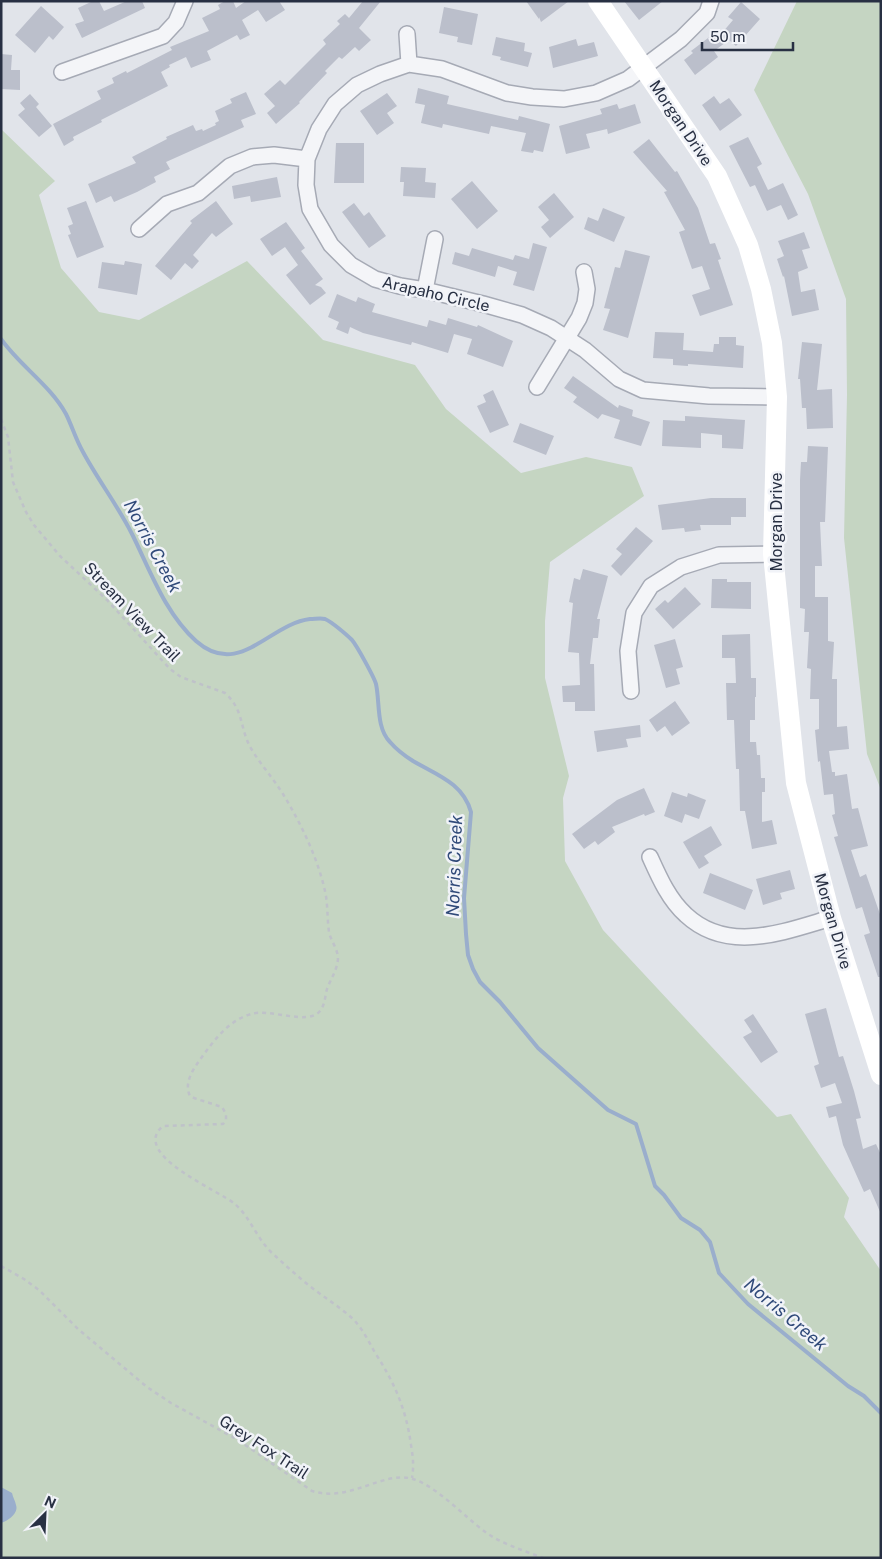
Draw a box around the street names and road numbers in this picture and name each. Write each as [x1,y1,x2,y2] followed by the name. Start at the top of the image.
[645,77,717,169] street label: Morgan Drive
[380,272,492,316] street label: Arapaho Circle
[767,472,786,572] street label: Morgan Drive
[80,558,184,666] street label: Stream View Trail
[810,871,856,971] street label: Morgan Drive
[216,1411,312,1483] street label: Grey Fox Trail

